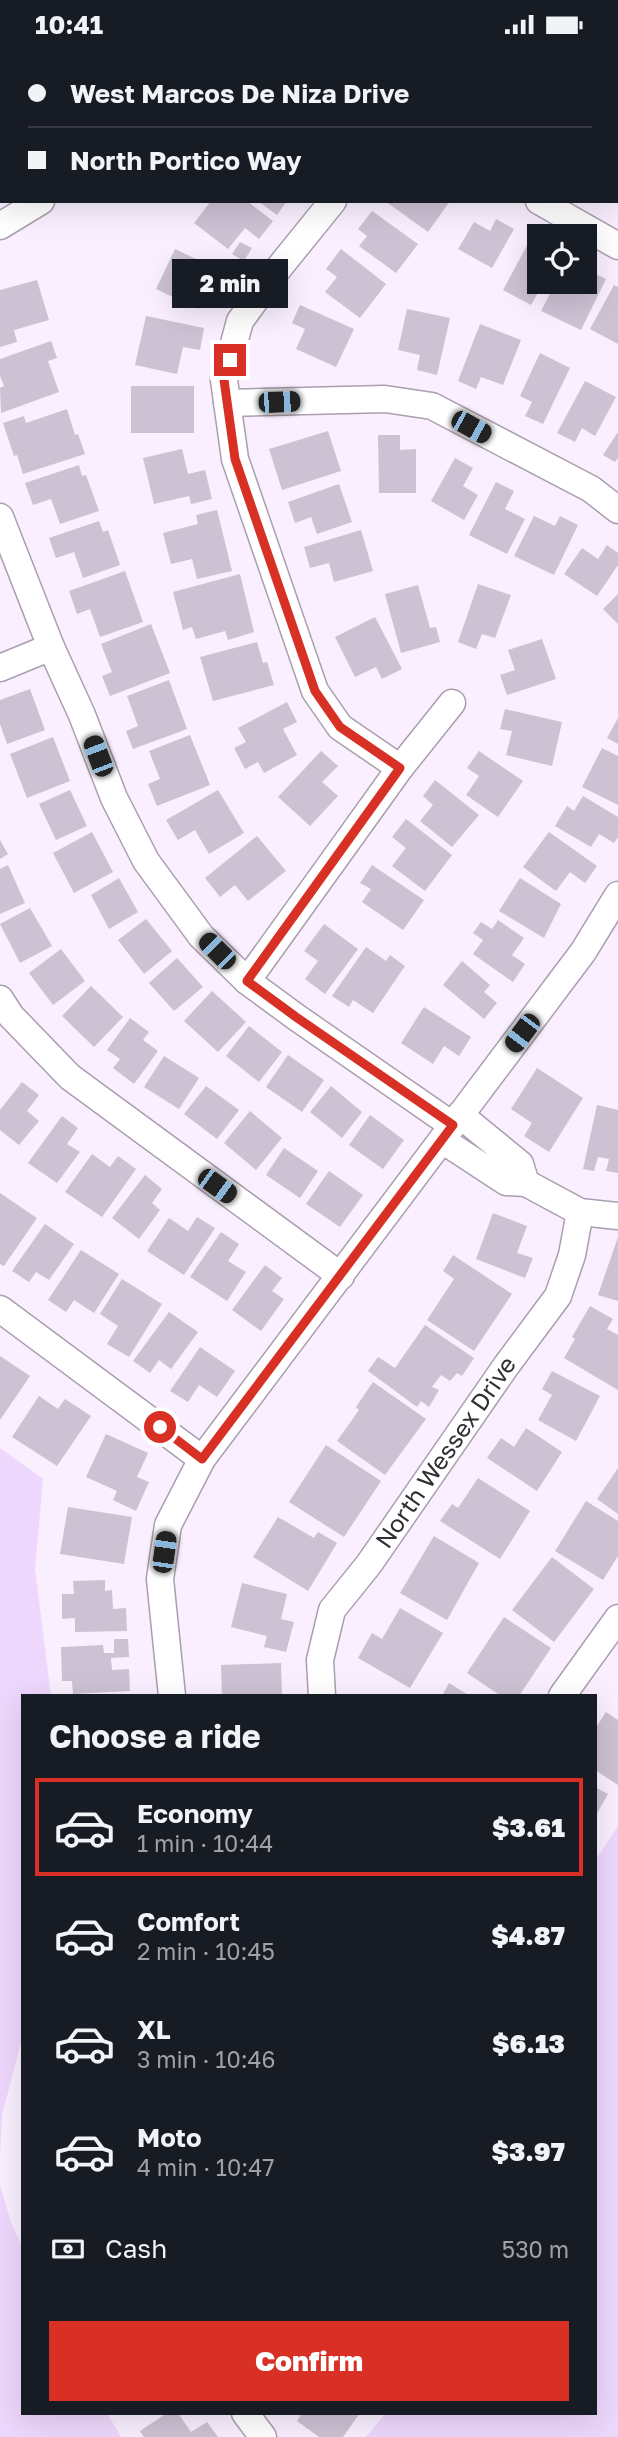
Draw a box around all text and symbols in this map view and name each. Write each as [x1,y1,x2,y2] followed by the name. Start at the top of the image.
[35,9,103,40] text: 10:41
[70,78,409,109] text: West Marcos De Niza Drive
[70,145,302,176] text: North Portico Way
[527,224,597,294] map controls
[527,224,597,294] button: locate
[172,259,288,307] callout: 2 min
[200,269,260,297] text: 2 min
[214,344,246,376] route end
[258,391,301,413] car
[448,408,495,446] car
[81,733,116,779] car
[195,929,240,973] car
[501,1010,544,1056] car
[194,1165,241,1207] car
[368,1350,521,1553] street label: North Wessex Drive
[144,1411,176,1443] route start
[151,1530,178,1574] car
[49,1717,261,1755] text: Choose a ride
[53,1796,116,1859] icon: car
[137,1798,253,1829] text: Economy
[492,1812,565,1843] text: $3.61
[137,1829,273,1857] text: 1 min · 10:44
[53,1904,116,1967] icon: car
[137,1906,240,1937] text: Comfort
[491,1920,565,1951] text: $4.87
[137,1937,275,1965] text: 2 min · 10:45
[53,2012,116,2075] icon: car
[137,2014,171,2045] text: XL
[492,2028,565,2059] text: $6.13
[137,2045,276,2073] text: 3 min · 10:46
[53,2120,116,2183] icon: car
[137,2122,202,2153] text: Moto
[491,2136,565,2167] text: $3.97
[137,2153,274,2181] text: 4 min · 10:47
[49,2230,87,2268] icon: cash
[105,2233,167,2264] text: Cash
[502,2235,569,2263] text: 530 m
[49,2321,569,2401] button: Confirm

